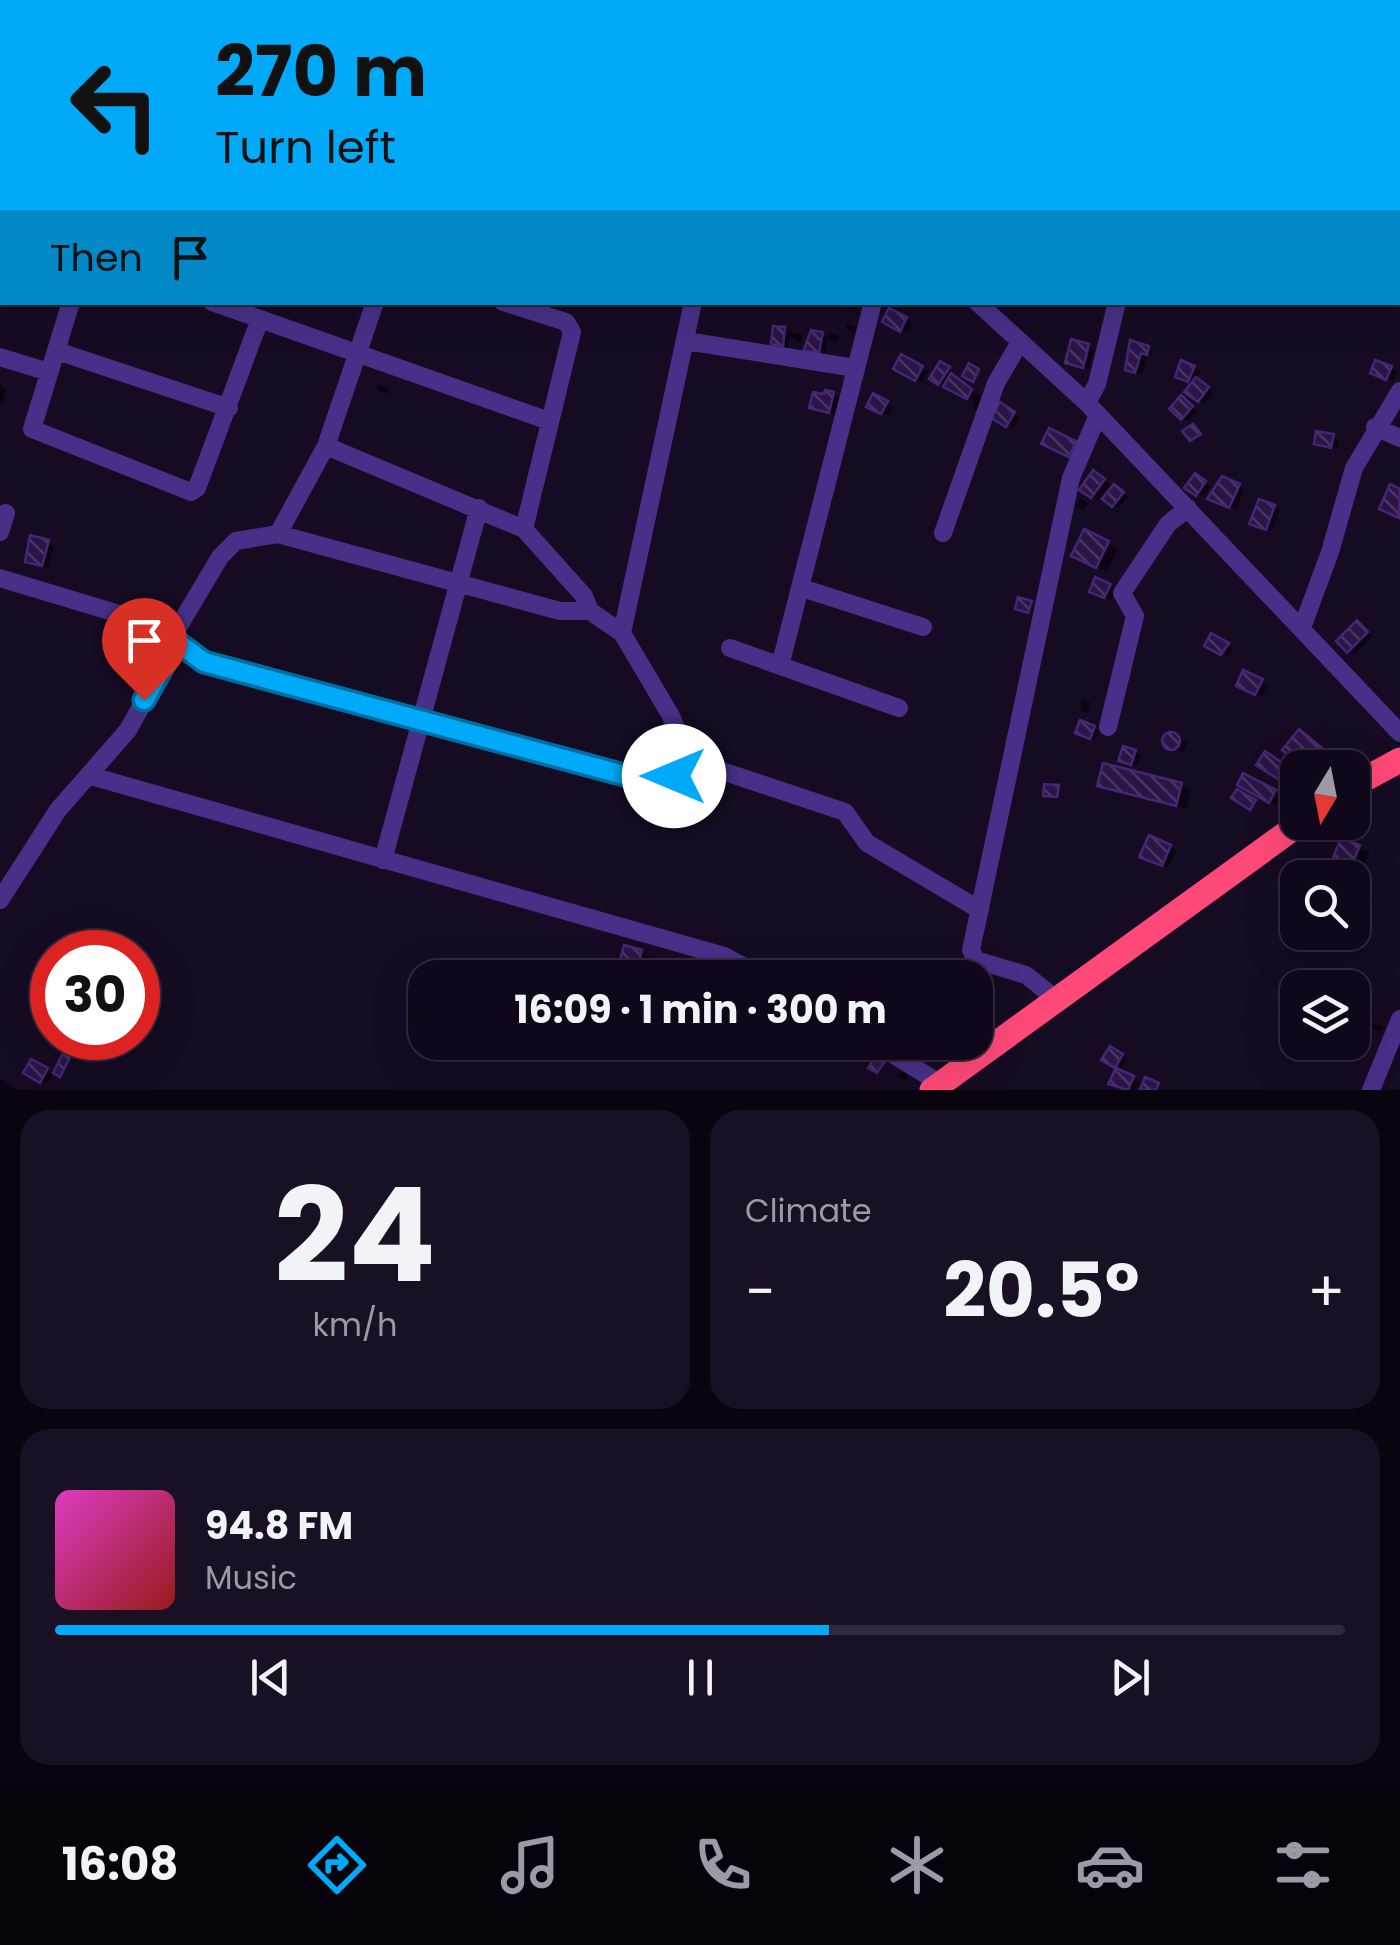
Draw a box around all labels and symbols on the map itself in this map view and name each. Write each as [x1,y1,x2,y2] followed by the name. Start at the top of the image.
[102,598,187,701] pin
[622,724,726,828] position arrow
[1280,750,1370,840] north arrow
[30,930,160,1060] speed limit sign: 30

